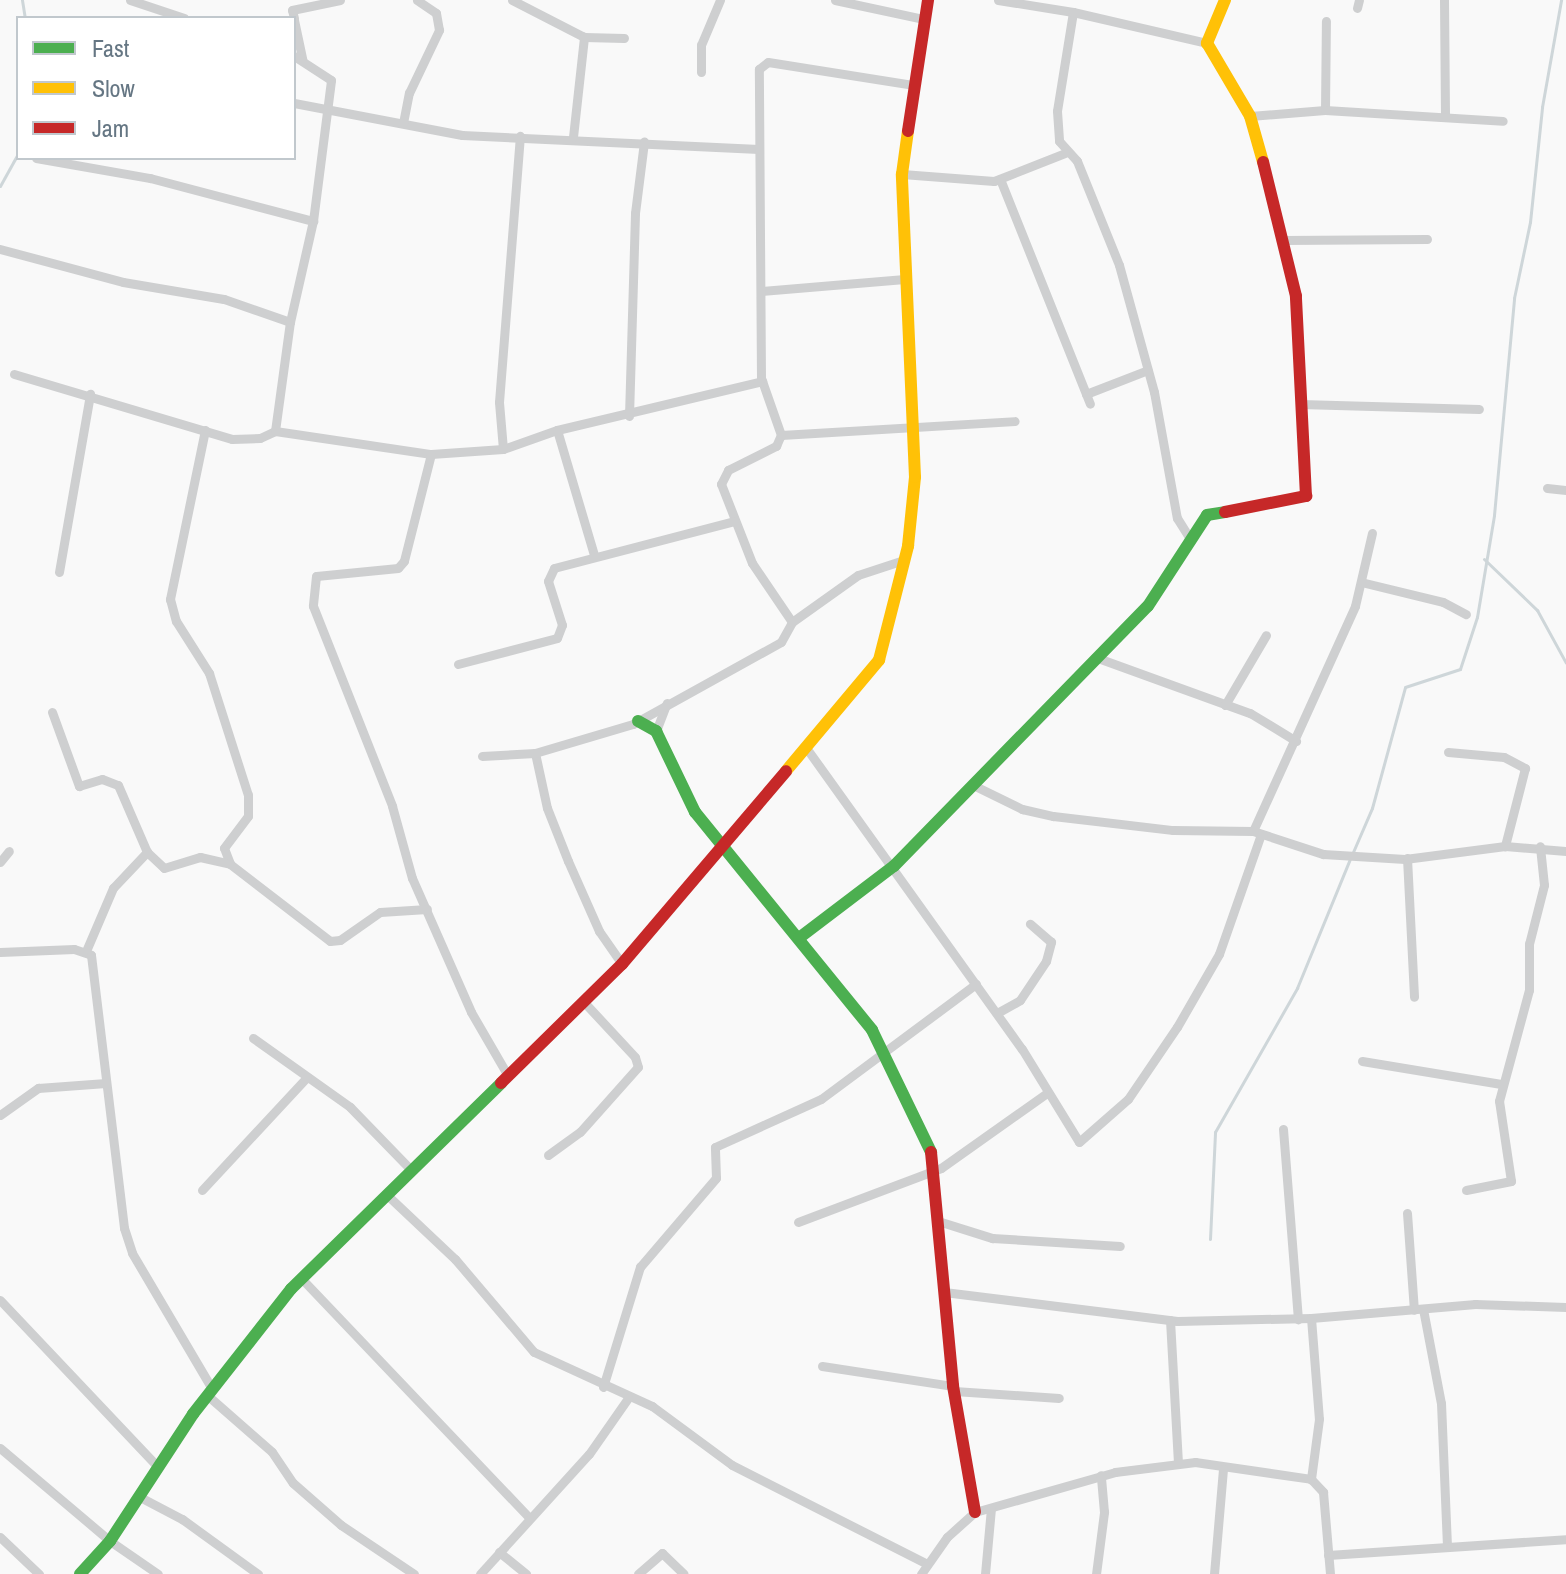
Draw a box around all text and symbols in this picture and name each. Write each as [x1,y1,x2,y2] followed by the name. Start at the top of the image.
[16,16,296,160] legend
[92,32,129,64] text: Fast
[92,72,135,104] text: Slow
[92,112,129,144] text: Jam

